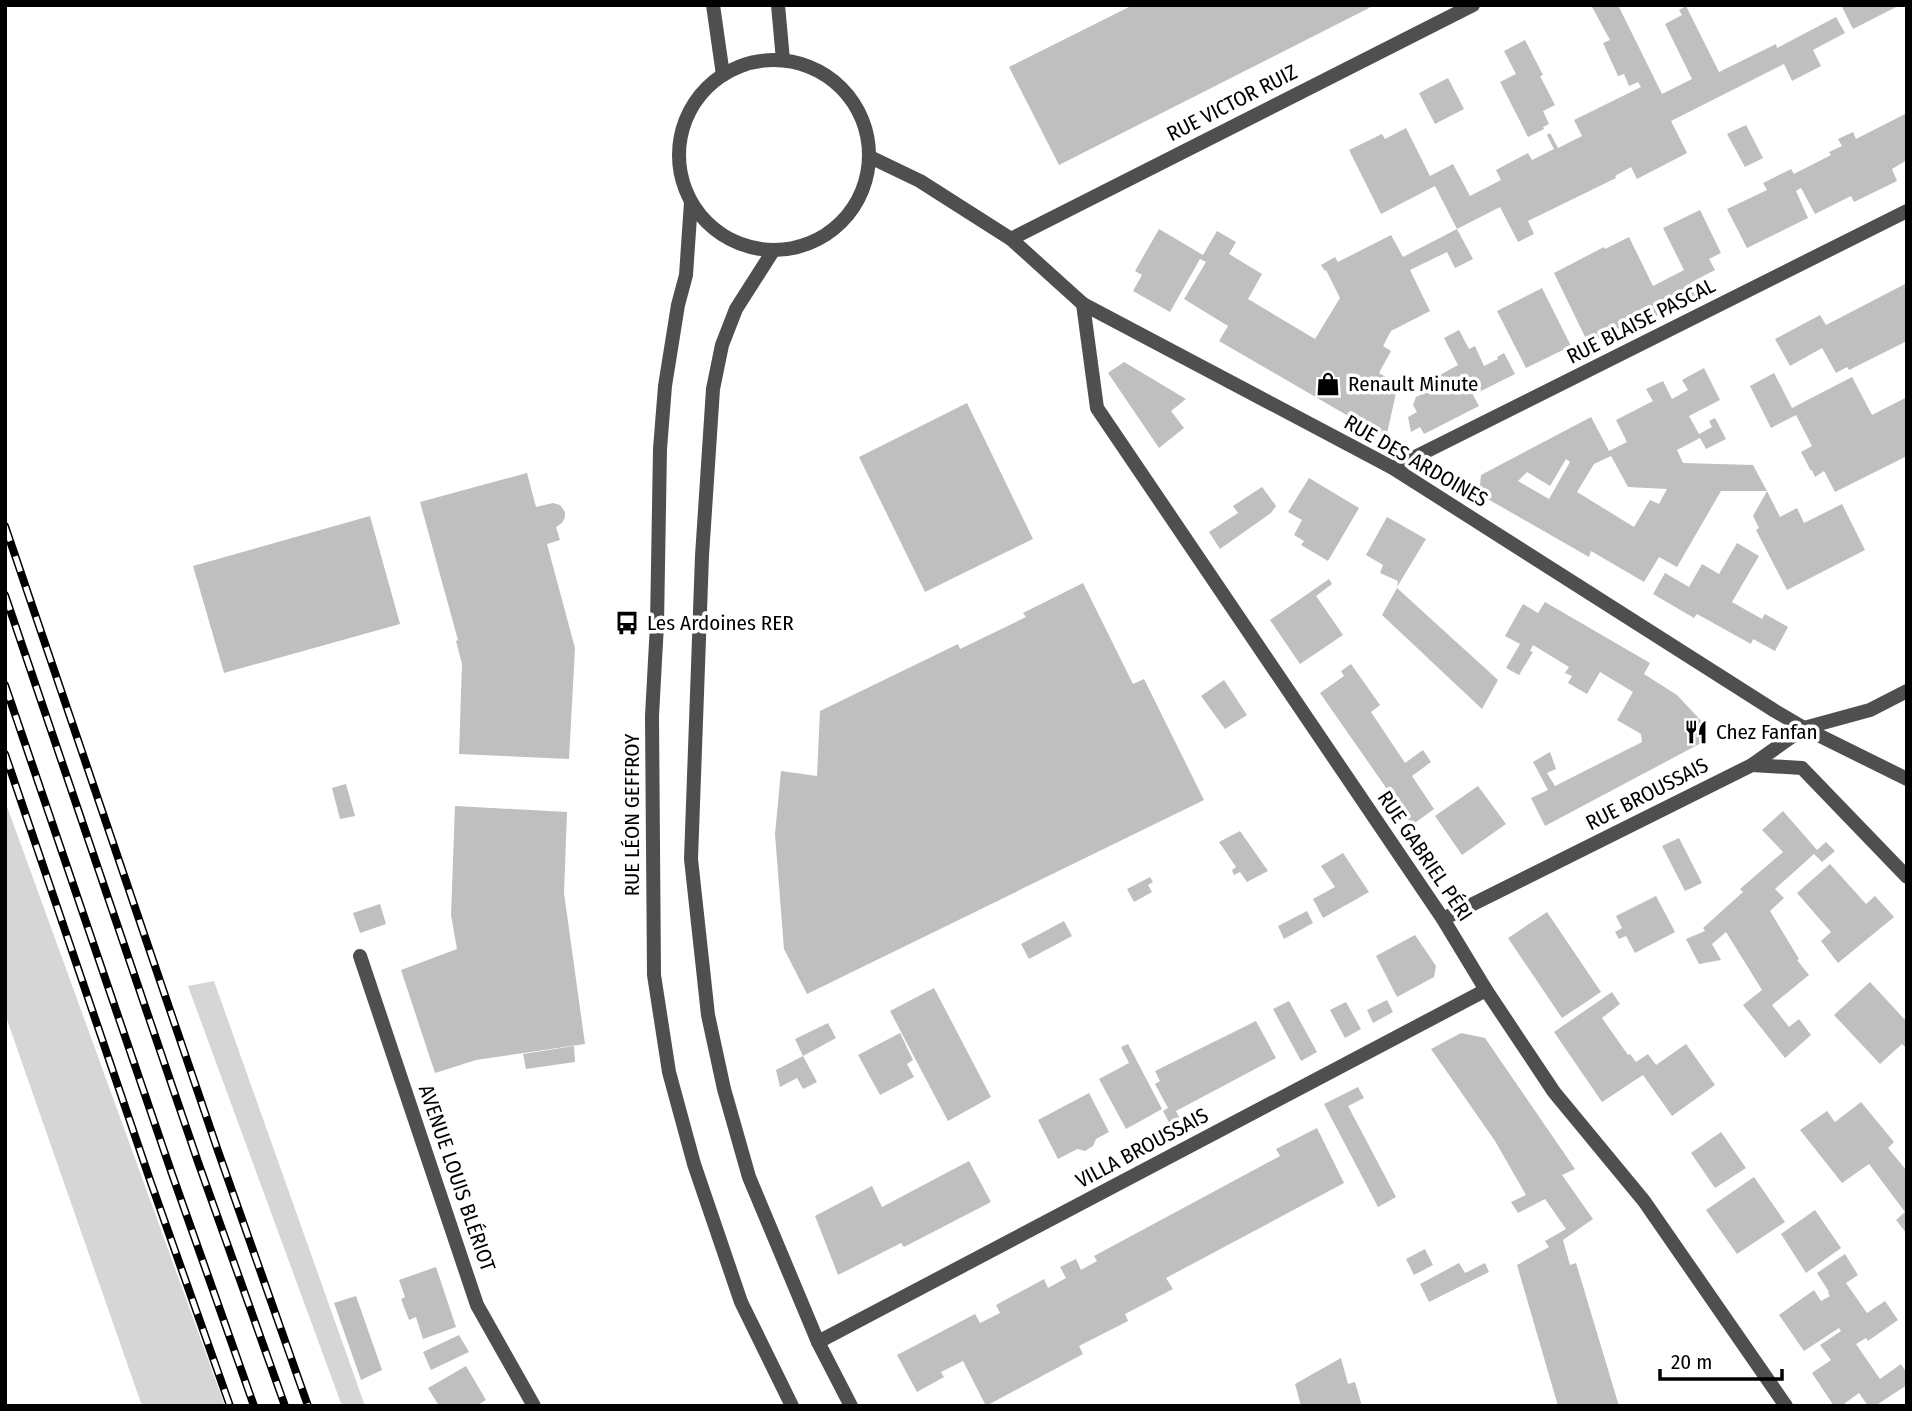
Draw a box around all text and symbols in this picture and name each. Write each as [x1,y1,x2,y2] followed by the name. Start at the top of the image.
[1163,59,1302,147] street label: RUE VICTOR RUIZ
[1562,272,1720,370] street label: RUE BLAISE PASCAL
[1314,370,1342,398] shop icon: Renault Minute
[1348,371,1478,397] place label: Renault Minute
[1339,409,1493,513] street label: RUE DES ARDOINES
[613,609,641,637] bus stop icon: Les Ardoines RER
[647,610,794,636] place label: Les Ardoines RER
[1682,718,1710,746] restaurant icon: Chez Fanfan
[1716,719,1818,745] place label: Chez Fanfan
[619,733,645,896] street label: RUE LÉON GEFFROY
[1581,752,1713,836] street label: RUE BROUSSAIS
[1372,786,1478,926] street label: RUE GABRIEL PÉRI
[413,1081,501,1275] street label: AVENUE LOUIS BLÉRIOT
[1071,1102,1213,1194] street label: VILLA BROUSSAIS
[1660,1338,1783,1382] scale bar
[1671,1349,1712,1375] text: 20 m

